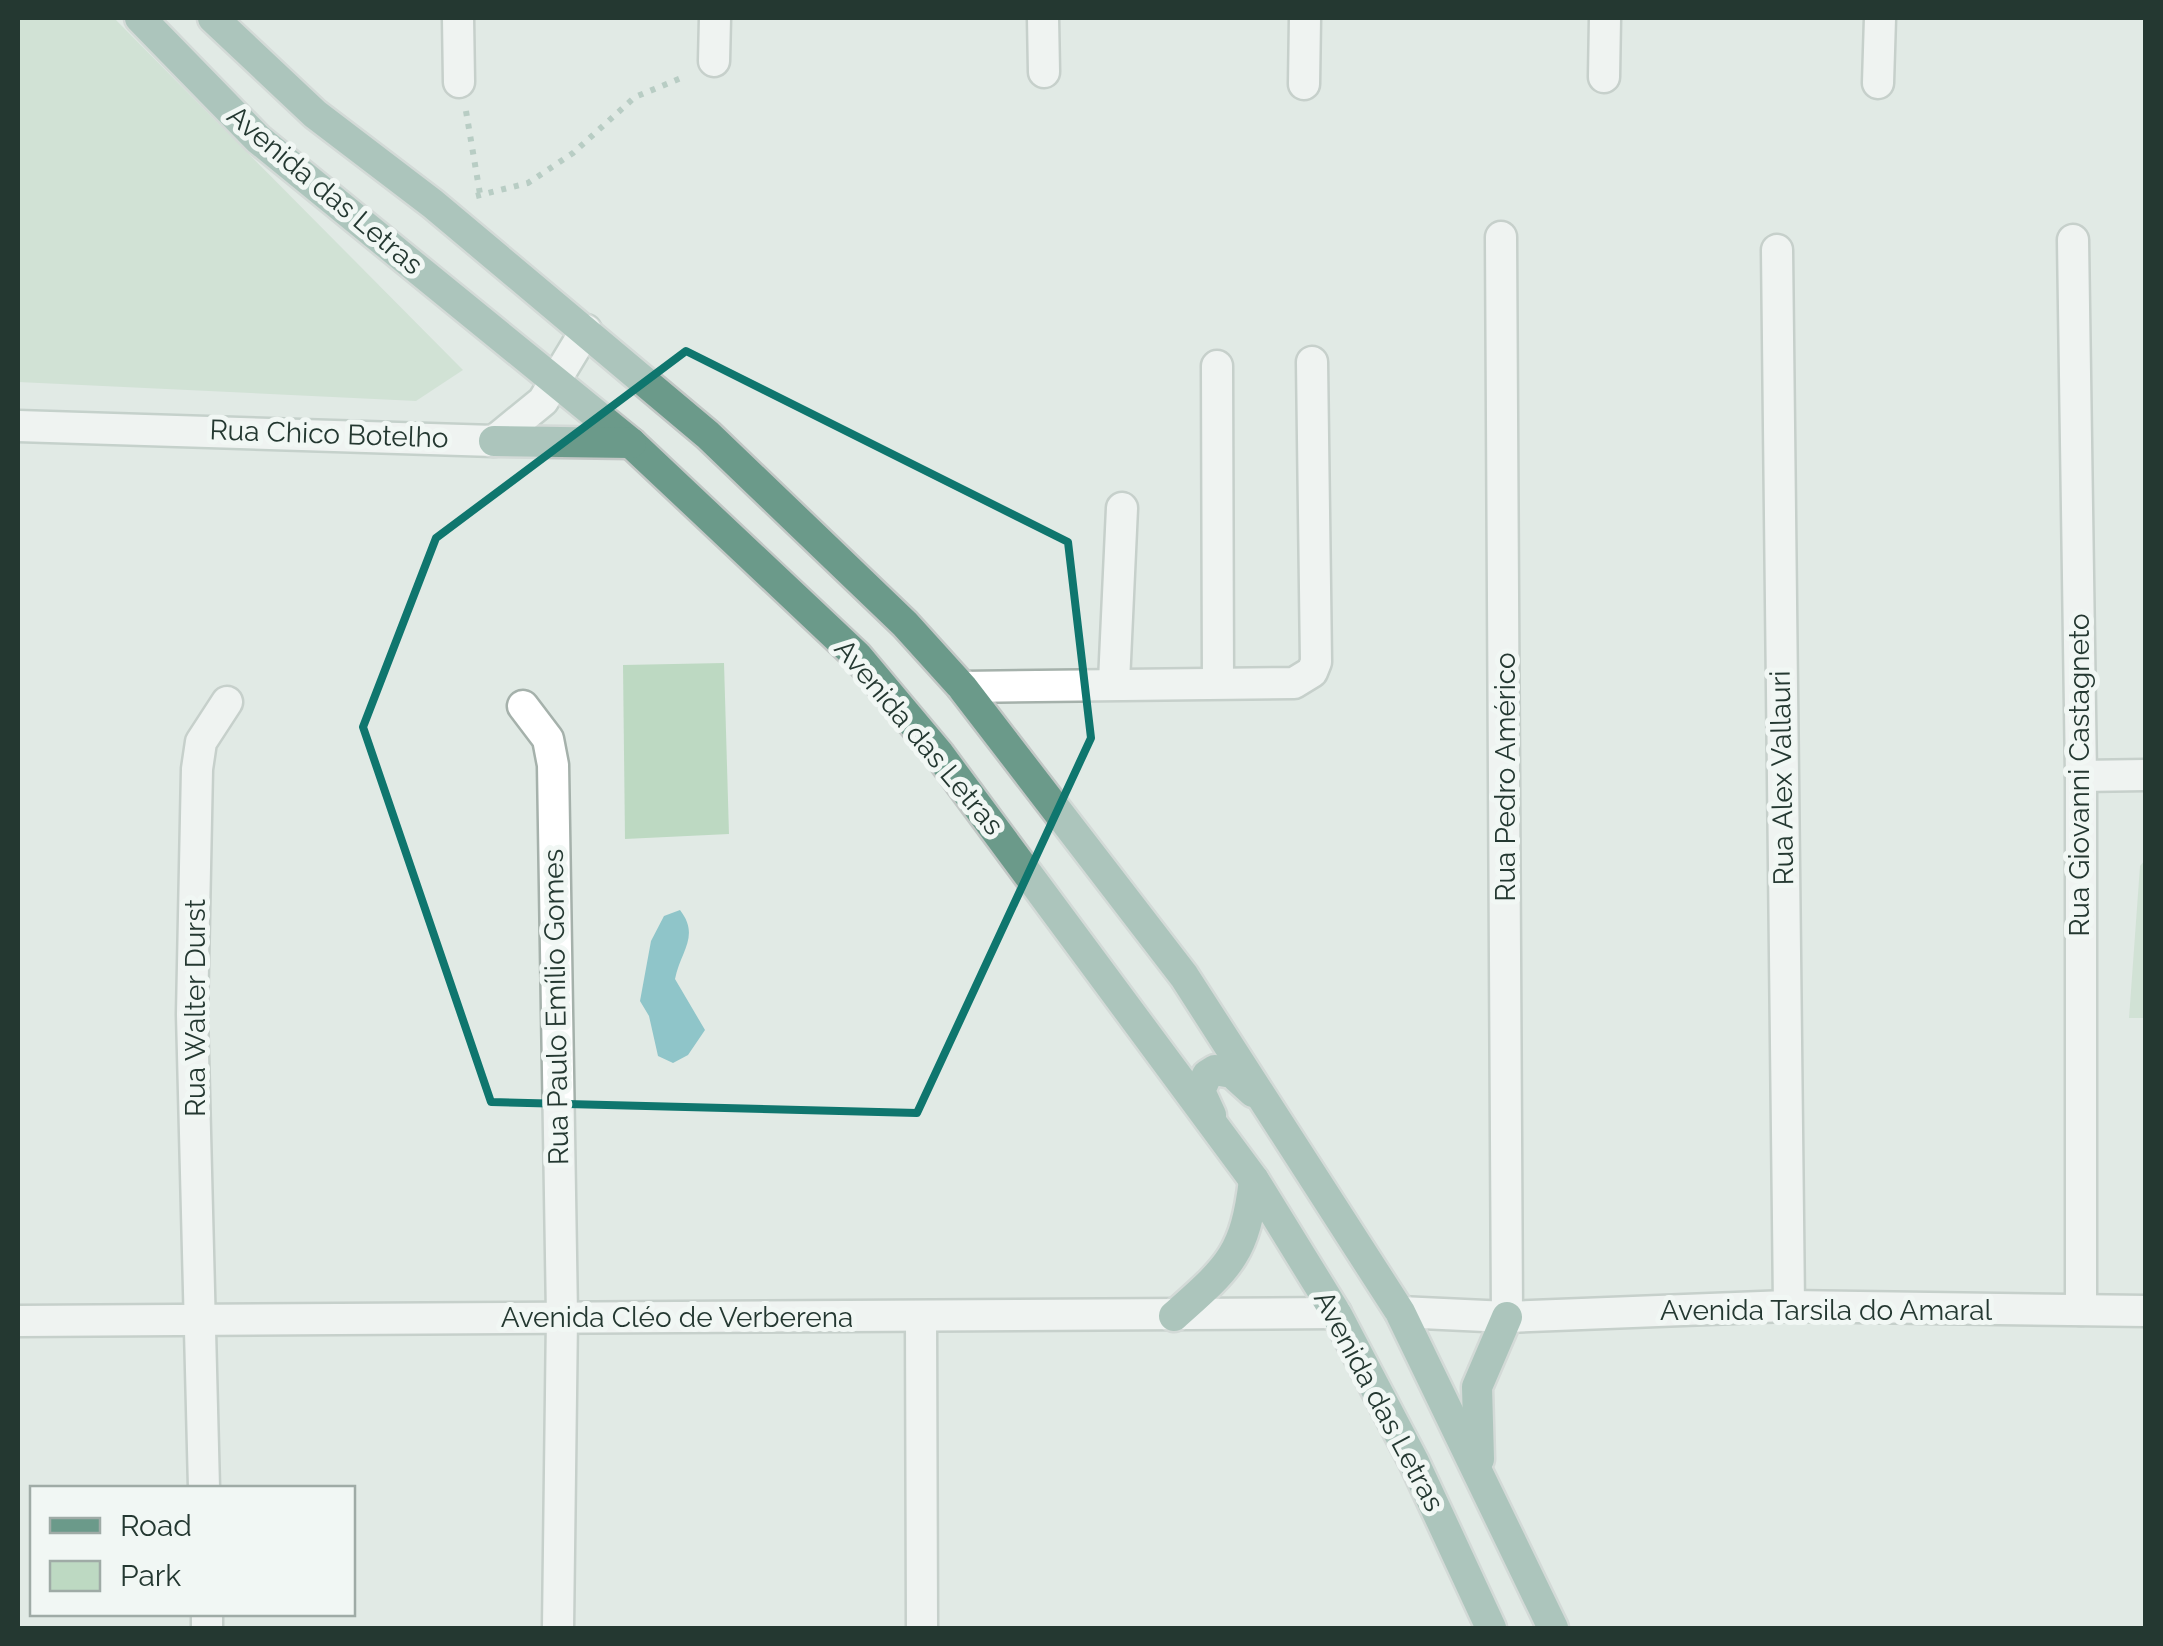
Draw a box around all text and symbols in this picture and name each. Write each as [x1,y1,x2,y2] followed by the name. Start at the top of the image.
[221,99,429,281] street label: Avenida das Letras
[209,413,449,455] street label: Rua Chico Botelho
[2063,613,2096,937] street label: Rua Giovanni Castagneto
[828,633,1010,841] street label: Avenida das Letras
[1489,652,1522,902] street label: Rua Pedro Américo
[1764,670,1800,886] street label: Rua Alex Vallauri
[537,849,575,1165] street label: Rua Paulo Emílio Gomes
[179,898,212,1117] street label: Rua Walter Durst
[1307,1285,1451,1517] street label: Avenida das Letras
[1660,1294,1992,1327] street label: Avenida Tarsila do Amaral
[501,1301,853,1334] street label: Avenida Cléo de Verberena
[30,1486,355,1616] legend
[120,1508,192,1543] text: Road
[120,1558,181,1593] text: Park

